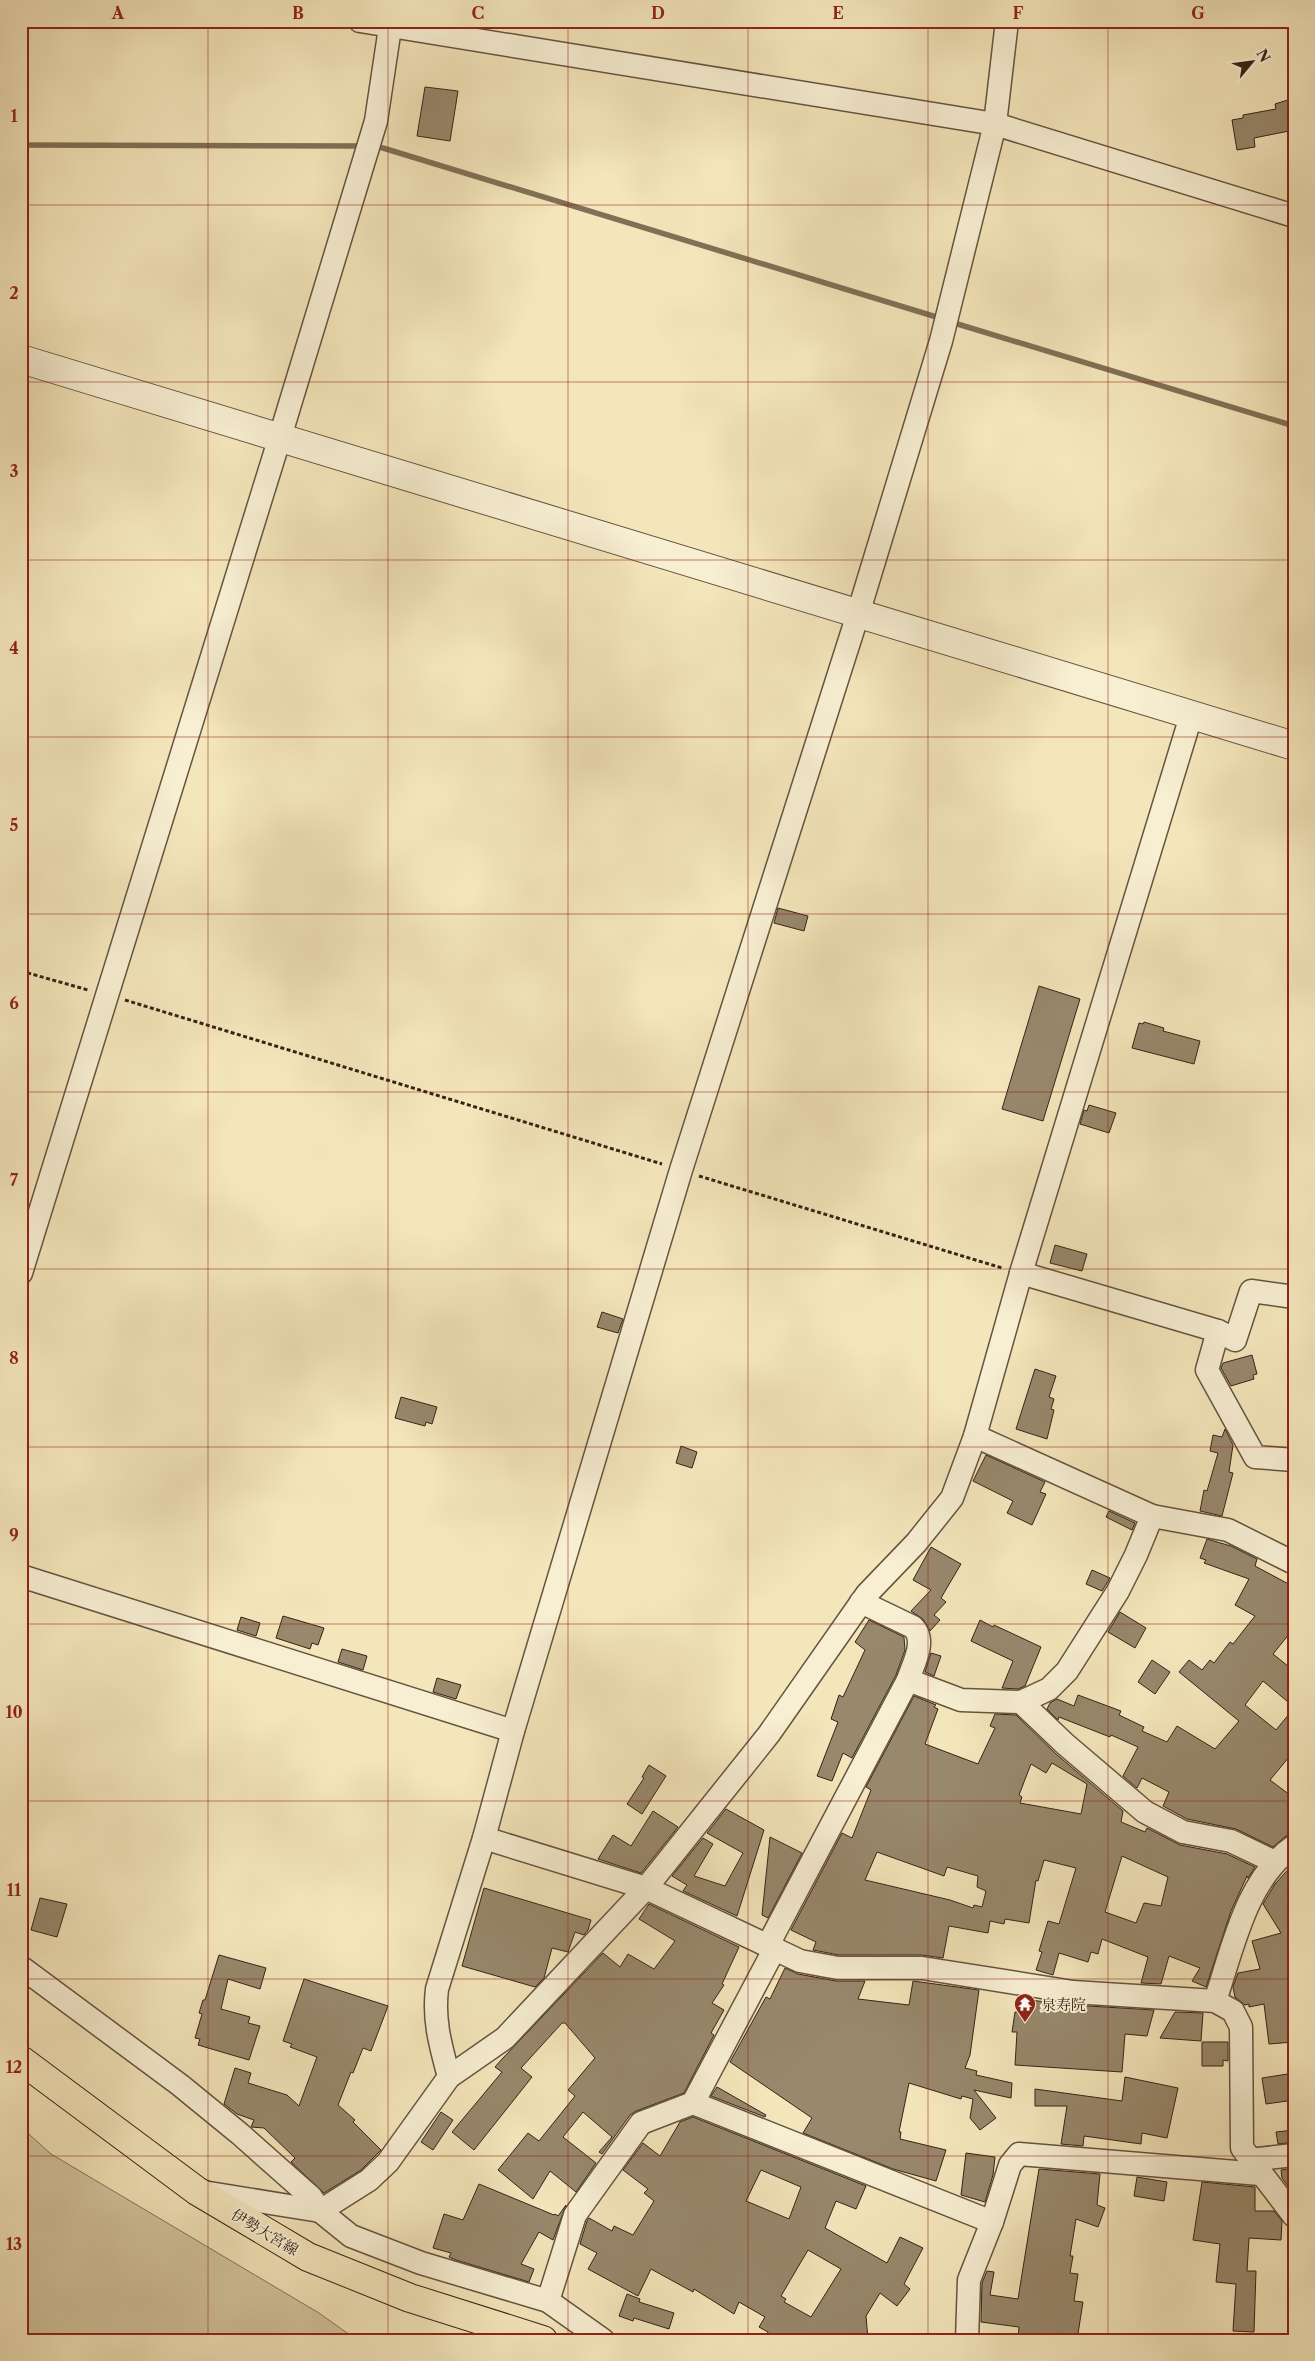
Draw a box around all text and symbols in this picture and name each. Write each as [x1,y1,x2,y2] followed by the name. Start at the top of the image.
[111,3,125,23] text: A
[292,3,304,23] text: B
[472,3,484,23] text: C
[651,3,665,23] text: D
[832,3,844,23] text: E
[1013,3,1024,23] text: F
[1191,3,1205,23] text: G
[1228,38,1278,88] north arrow
[1253,46,1274,65] text: N
[10,106,18,126] text: 1
[9,283,19,303] text: 2
[9,461,19,481] text: 3
[9,638,19,658] text: 4
[10,815,19,835] text: 5
[9,993,19,1013] text: 6
[10,1170,19,1190] text: 7
[9,1348,19,1368] text: 8
[9,1525,19,1545] text: 9
[5,1702,23,1722] text: 10
[7,1880,22,1900] text: 11
[1013,1992,1037,2023] temple icon: 泉寿院
[1041,1995,1086,2014] place label: 泉寿院
[6,2057,22,2077] text: 12
[228,2205,302,2259] street label: 伊勢大宮線
[6,2234,22,2254] text: 13

